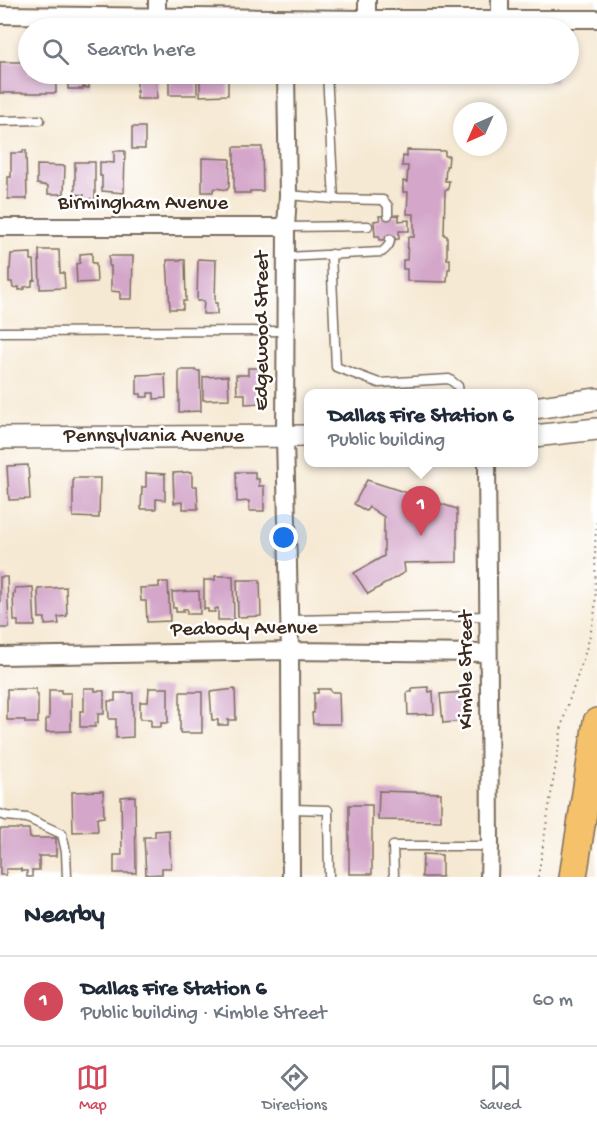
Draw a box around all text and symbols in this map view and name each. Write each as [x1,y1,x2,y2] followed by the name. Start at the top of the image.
[18,18,579,84] search box
[39,35,72,68] icon: search
[87,38,195,64] text: Search here
[453,102,507,156] north arrow
[57,192,229,217] street label: Birmingham Avenue
[251,249,276,411] street label: Edgewood Street
[304,389,538,467] popup
[328,404,514,430] text: Dallas Fire Station 6
[63,425,245,450] street label: Pennsylvania Avenue
[328,430,445,453] text: Public building
[402,486,440,536] pin: 1
[269,523,298,552] your location
[455,608,480,729] street label: Kimble Street
[169,616,319,644] street label: Peabody Avenue
[24,901,105,932] text: Nearby
[81,977,267,1003] text: Dallas Fire Station 6
[39,990,48,1013] text: 1
[533,990,573,1013] text: 60 m
[81,1003,327,1026] text: Public building · Kimble Street
[76,1061,109,1116] tab: Map
[262,1061,327,1116] tab: Directions
[480,1061,521,1116] tab: Saved

